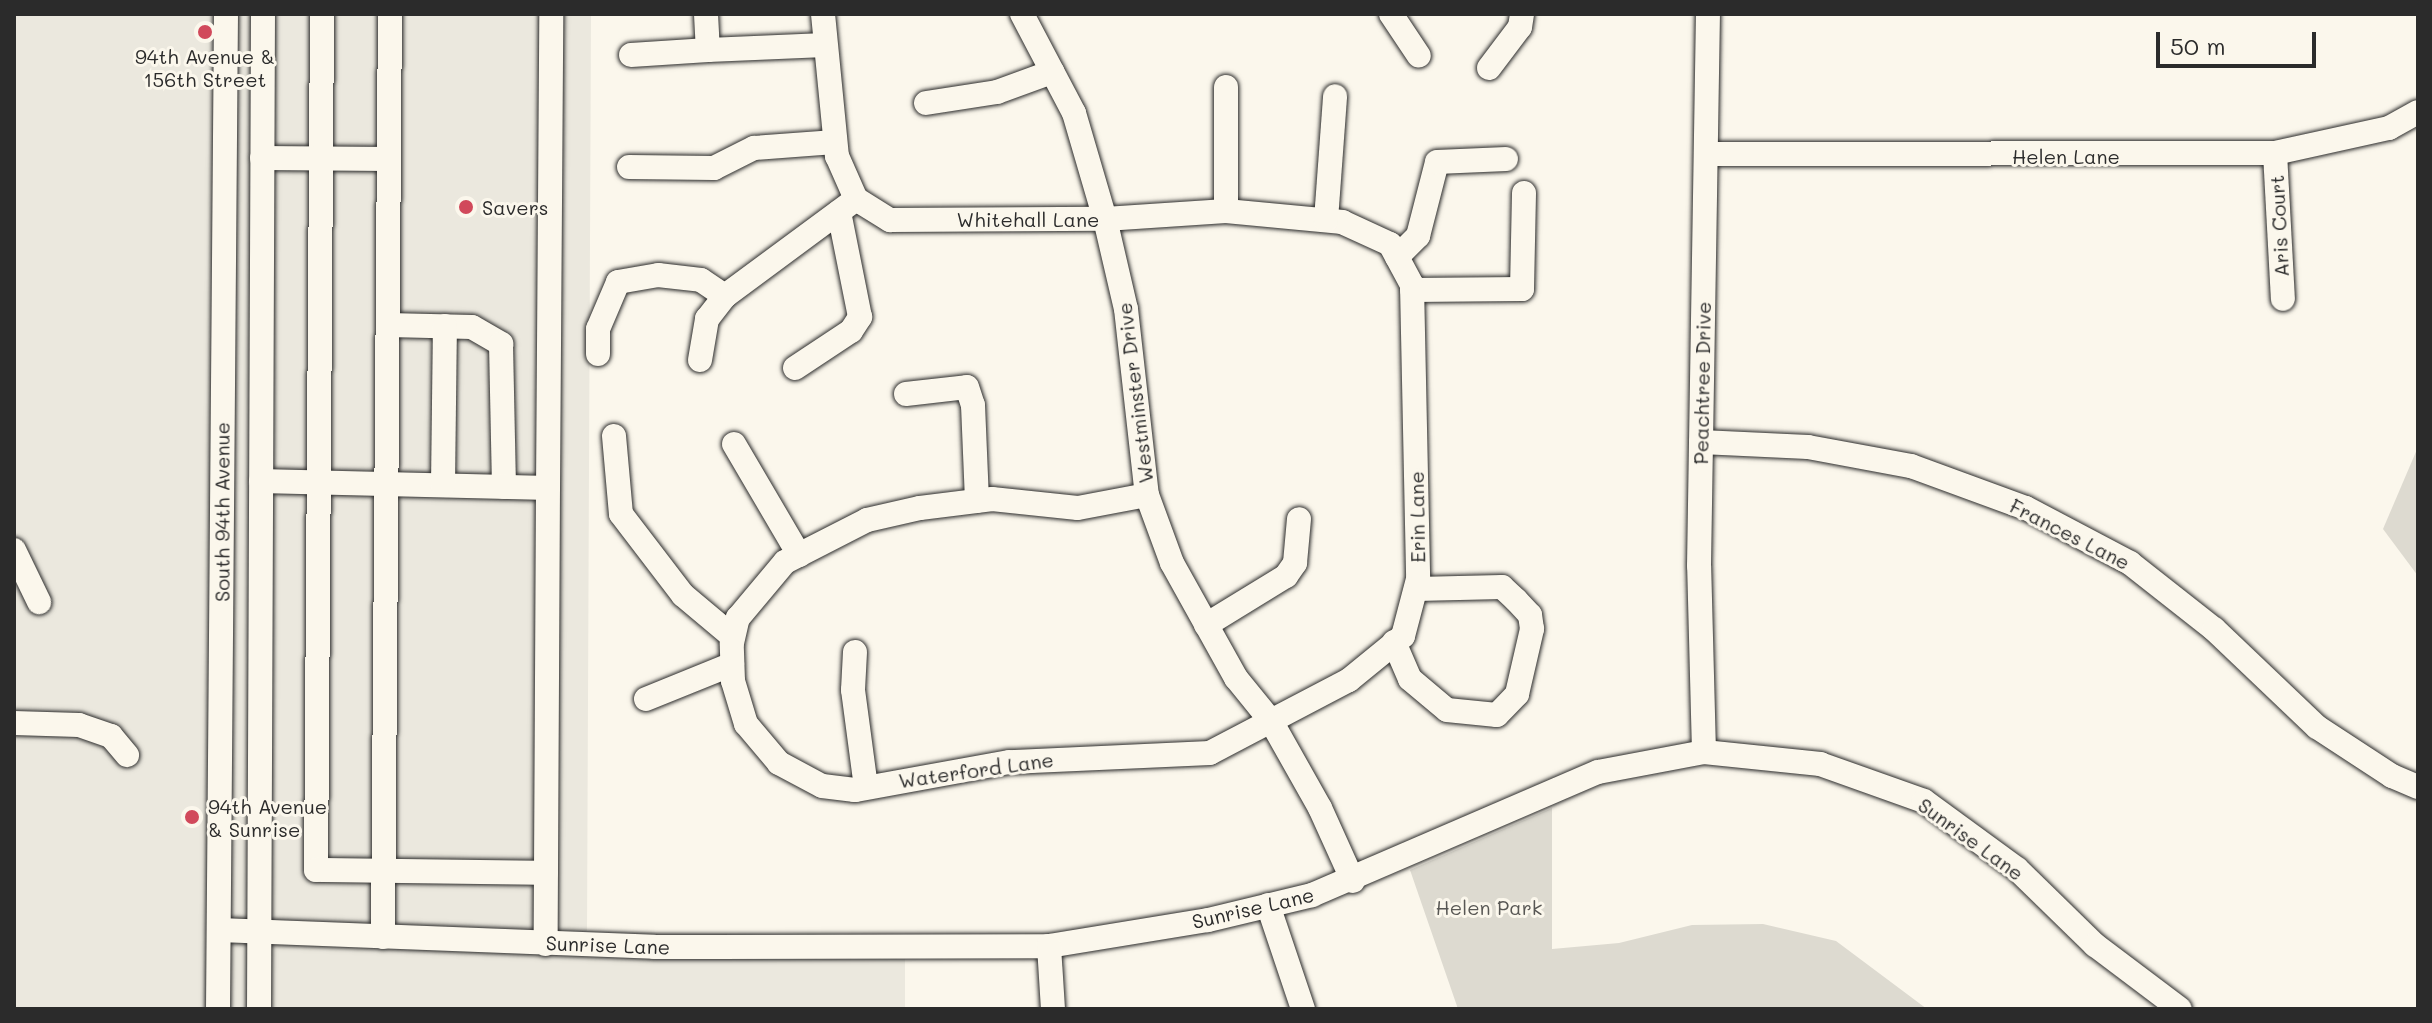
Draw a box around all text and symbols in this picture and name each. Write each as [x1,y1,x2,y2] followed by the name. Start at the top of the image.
[2160,16,2320,66] scale bar
[196,23,214,41] marker: 94th Avenue & 156th Street
[2170,30,2226,61] text: 50 m
[135,44,275,91] place label: 94th Avenue & 156th Street
[2012,144,2120,168] street label: Helen Lane
[2264,174,2294,278] street label: Aris Court
[482,195,548,219] place label: Savers
[457,198,475,216] marker: Savers
[957,207,1099,231] street label: Whitehall Lane
[1112,301,1158,485] street label: Westminster Drive
[1689,301,1715,465] street label: Peachtree Drive
[210,422,234,602] street label: South 94th Avenue
[1404,471,1430,563] street label: Erin Lane
[2006,493,2134,575] street label: Frances Lane
[897,747,1055,793] street label: Waterford Lane
[1914,793,2028,885] street label: Sunrise Lane
[208,794,327,841] place label: 94th Avenue & Sunrise
[183,808,201,826] marker: 94th Avenue & Sunrise
[1190,882,1316,934] street label: Sunrise Lane
[1436,895,1542,919] park label: Helen Park
[545,931,671,959] street label: Sunrise Lane

